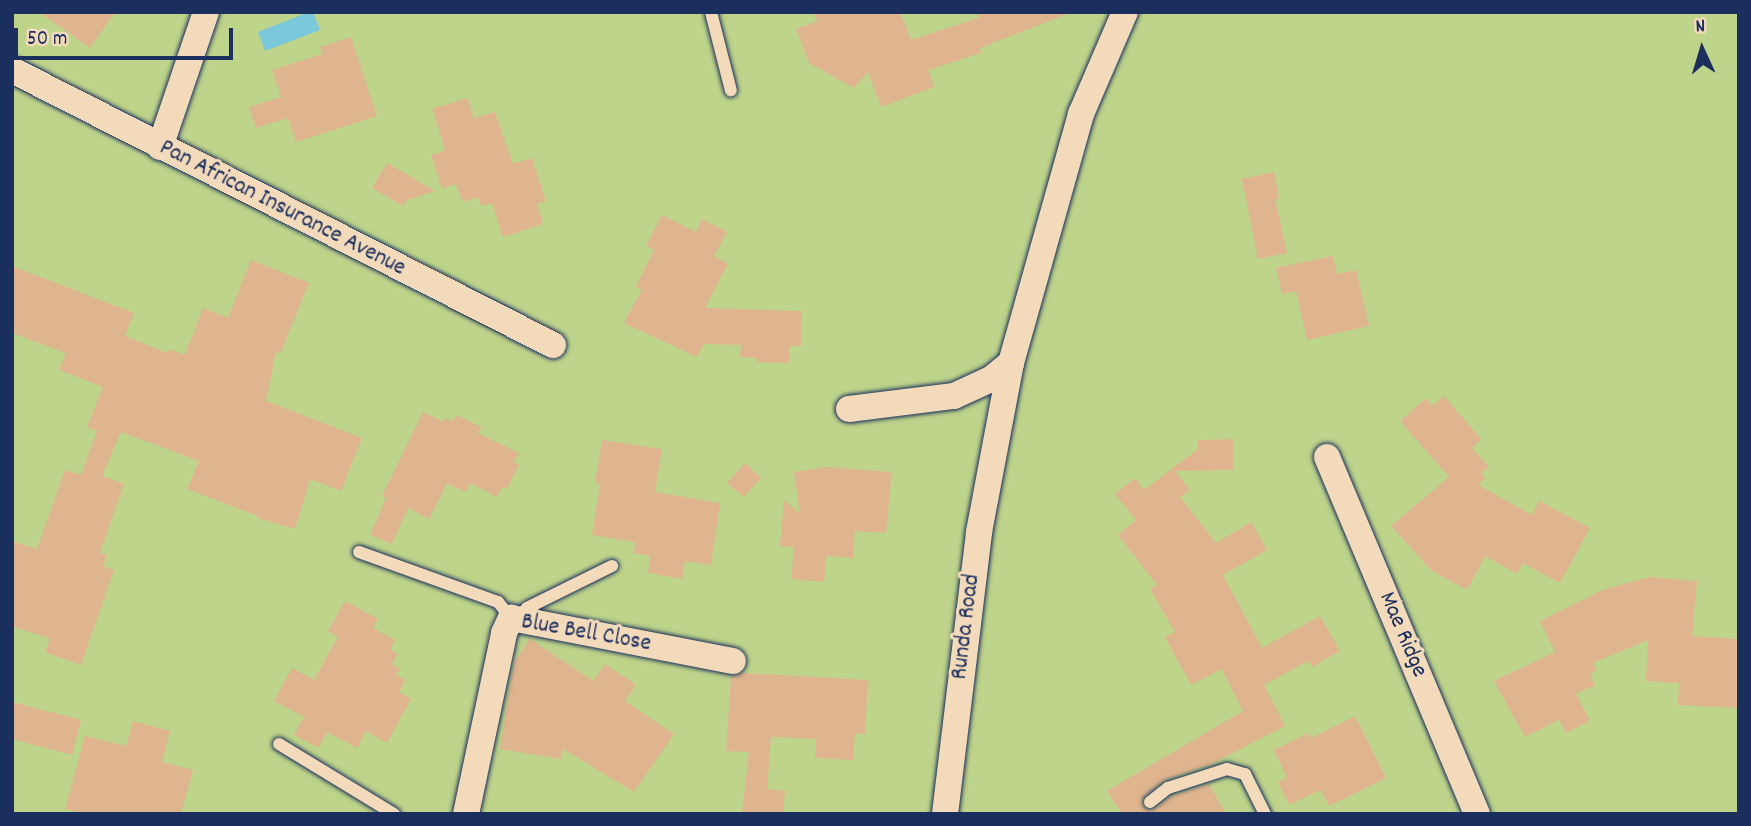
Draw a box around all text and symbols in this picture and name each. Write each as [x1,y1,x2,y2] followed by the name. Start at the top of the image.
[18,14,236,58] scale bar
[1667,14,1737,84] north arrow
[1695,14,1706,41] text: N
[27,25,67,55] text: 50 m
[154,134,410,284] street label: Pan African Insurance Avenue
[946,573,988,681] street label: Runda Road
[1371,588,1433,682] street label: Mae Ridge
[519,608,653,660] street label: Blue Bell Close

